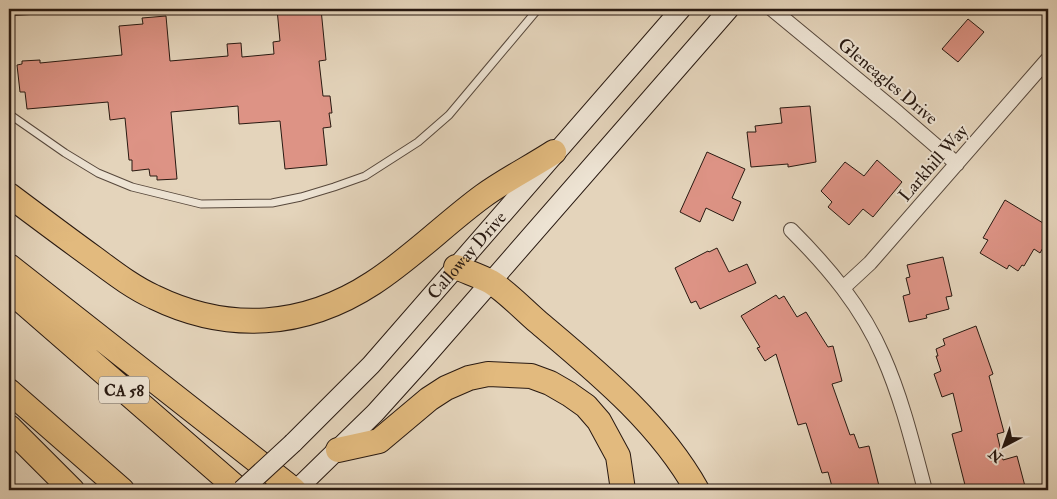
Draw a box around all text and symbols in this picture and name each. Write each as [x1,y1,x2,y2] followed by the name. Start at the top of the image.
[833,33,943,130] street label: Gleneagles Drive
[894,119,974,207] street label: Larkhill Way
[422,206,512,304] street label: Calloway Drive
[99,376,149,404] road number: CA 58
[980,422,1030,472] north arrow
[985,445,1007,467] text: N

